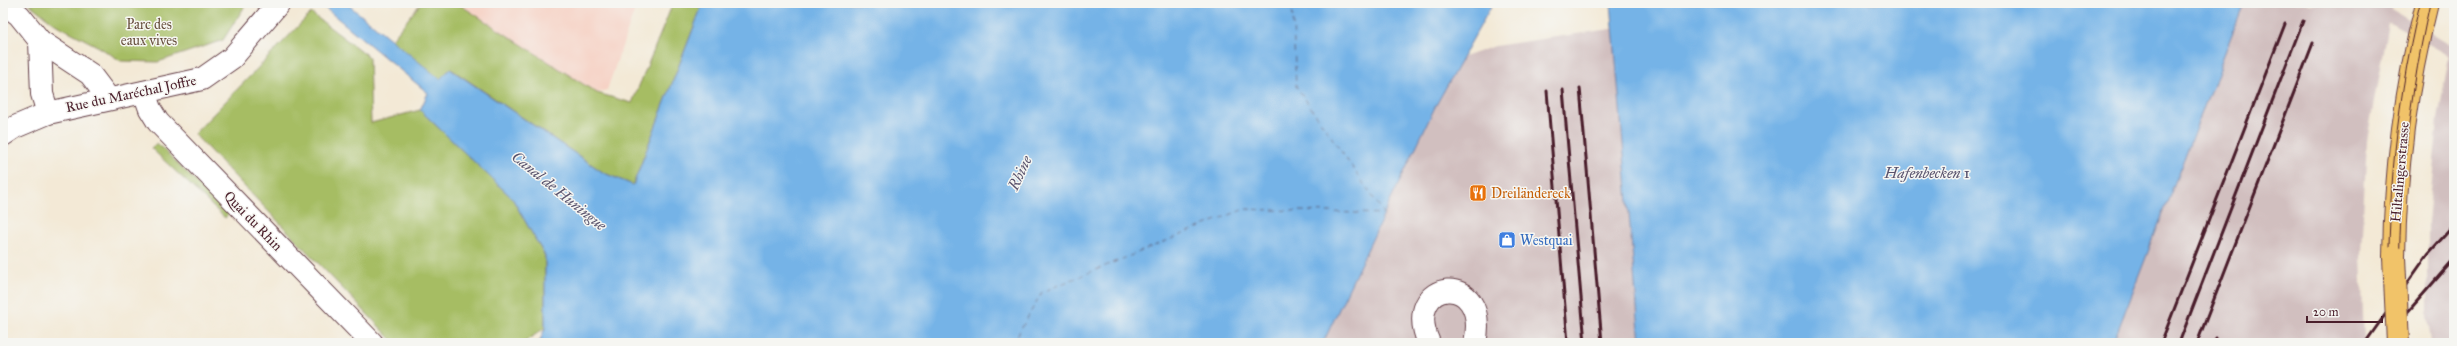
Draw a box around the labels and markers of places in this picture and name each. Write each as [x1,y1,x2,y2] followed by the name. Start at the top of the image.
[1468,183,1488,203] restaurant icon: Dreiländereck
[1491,185,1571,202] place label: Dreiländereck
[1497,230,1517,250] shop icon: Westquai
[1520,232,1573,250] place label: Westquai

